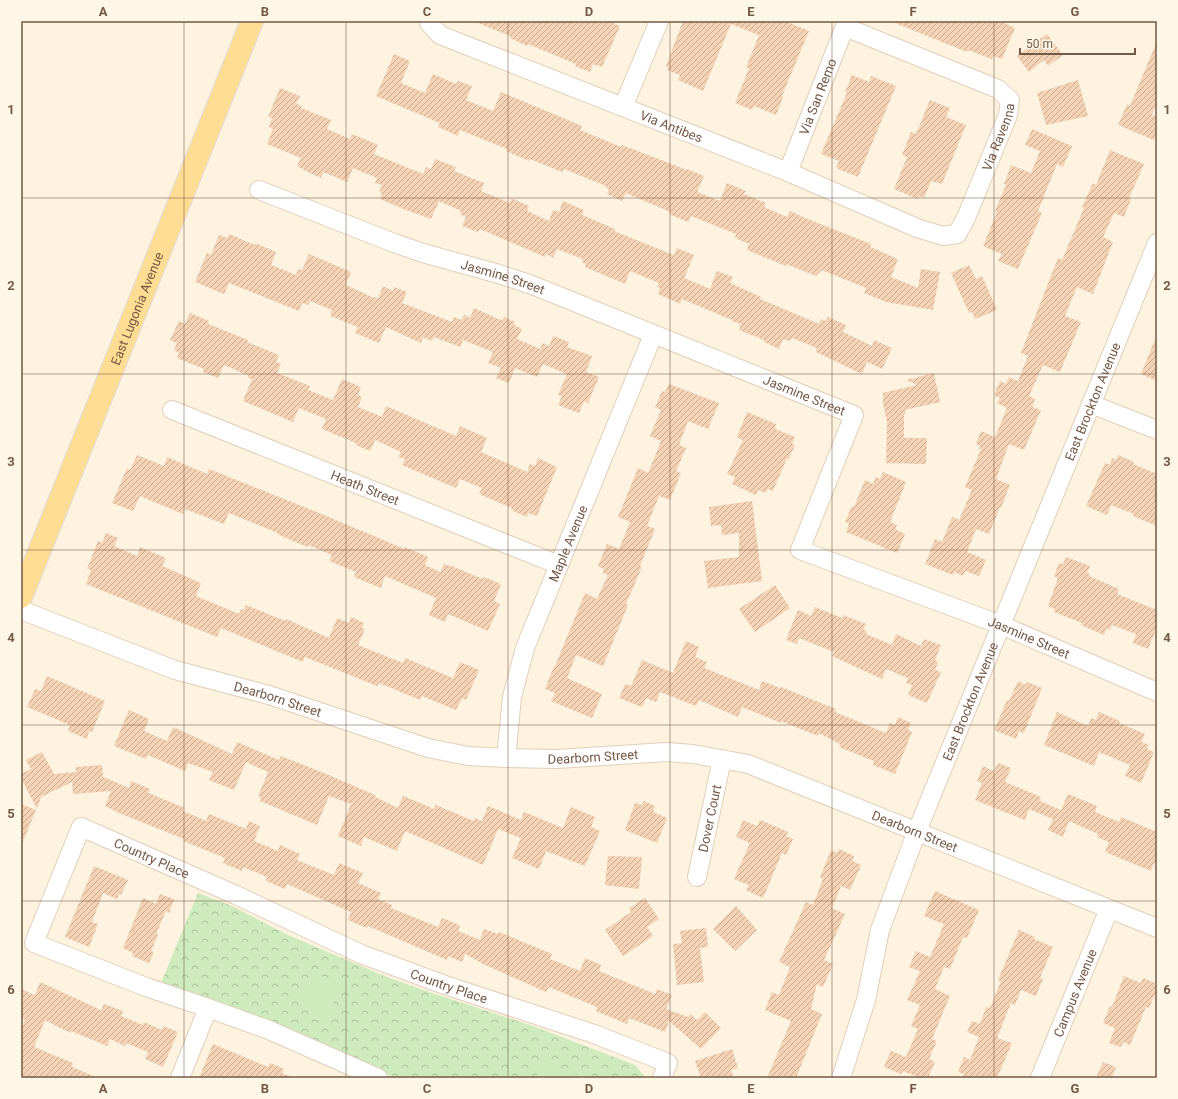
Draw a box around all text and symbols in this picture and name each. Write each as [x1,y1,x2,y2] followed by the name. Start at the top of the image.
[99,4,108,19] text: A
[261,4,269,19] text: B
[423,4,432,19] text: C
[585,4,593,19] text: D
[747,4,755,19] text: E
[909,4,917,19] text: F
[1071,4,1080,19] text: G
[1020,30,1135,56] scale bar
[1026,37,1053,51] text: 50 m
[796,56,840,137] street label: Via San Remo
[7,102,15,117] text: 1
[979,102,1017,173] street label: Via Ravenna
[1163,102,1171,117] text: 1
[638,108,705,146] street label: Via Antibes
[108,250,167,367] street label: East Lugonia Avenue
[459,257,547,297] street label: Jasmine Street
[7,278,15,293] text: 2
[1163,278,1171,293] text: 2
[1062,340,1124,463] street label: East Brockton Avenue
[761,372,847,419] street label: Jasmine Street
[7,454,15,469] text: 3
[1163,454,1171,469] text: 3
[329,467,401,508] street label: Heath Street
[546,503,591,584] street label: Maple Avenue
[986,614,1072,662] street label: Jasmine Street
[7,630,15,645] text: 4
[1163,630,1171,645] text: 4
[940,640,1001,763] street label: East Brockton Avenue
[232,679,323,720] street label: Dearborn Street
[547,747,639,767] street label: Dearborn Street
[695,783,724,854] street label: Dover Court
[7,806,15,821] text: 5
[1163,806,1171,821] text: 5
[870,808,960,855] street label: Dearborn Street
[111,835,191,882] street label: Country Place
[1051,947,1100,1039] street label: Campus Avenue
[408,966,489,1006] street label: Country Place
[7,982,15,997] text: 6
[1163,982,1171,997] text: 6
[99,1081,108,1096] text: A
[261,1081,269,1096] text: B
[423,1081,432,1096] text: C
[585,1081,593,1096] text: D
[747,1081,755,1096] text: E
[909,1081,917,1096] text: F
[1071,1081,1080,1096] text: G

